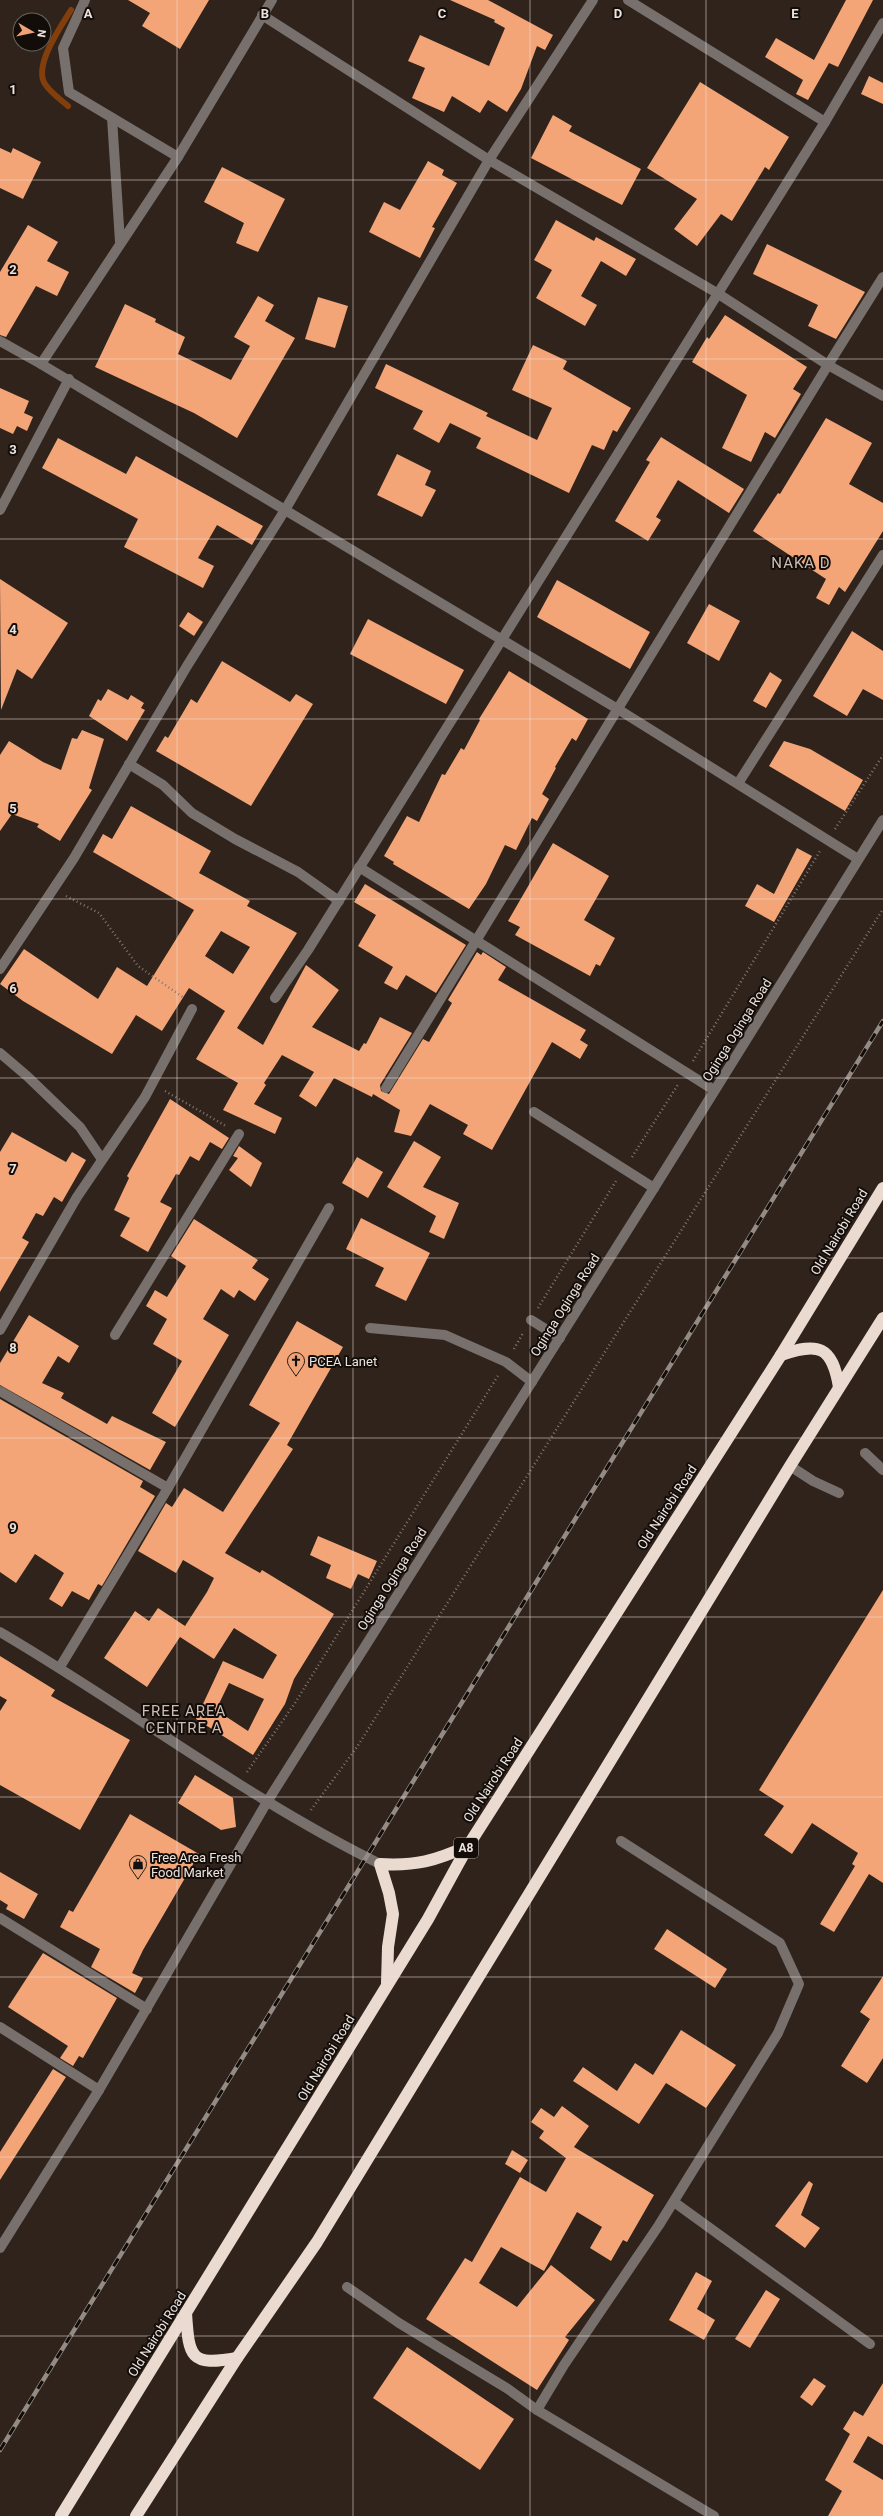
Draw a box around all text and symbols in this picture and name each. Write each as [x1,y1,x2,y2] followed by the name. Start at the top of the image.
[84,6,93,21] text: A
[261,6,269,21] text: B
[438,6,447,21] text: C
[614,6,622,21] text: D
[791,6,799,21] text: E
[12,12,52,52] north arrow
[34,29,48,39] text: N
[9,82,17,97] text: 1
[9,262,17,277] text: 2
[9,442,17,457] text: 3
[771,554,831,572] district label: NAKA D
[9,622,17,637] text: 4
[9,801,17,816] text: 5
[699,976,775,1084] street label: Oginga Oginga Road
[9,981,17,996] text: 6
[9,1161,17,1176] text: 7
[807,1186,871,1278] street label: Old Nairobi Road
[527,1251,603,1359] street label: Oginga Oginga Road
[9,1340,17,1355] text: 8
[286,1351,306,1376] church icon: PCEA Lanet
[309,1354,377,1369] place label: PCEA Lanet
[634,1462,700,1552] street label: Old Nairobi Road
[9,1520,17,1535] text: 9
[354,1525,430,1633] street label: Oginga Oginga Road
[142,1702,226,1737] district label: FREE AREA CENTRE A
[460,1735,526,1825] street label: Old Nairobi Road
[454,1838,478,1858] road number: A8
[151,1850,241,1880] place label: Free Area Fresh Food Market
[128,1854,148,1879] shop icon: Free Area Fresh Food Market
[294,2012,358,2104] street label: Old Nairobi Road
[125,2289,189,2379] street label: Old Nairobi Road

